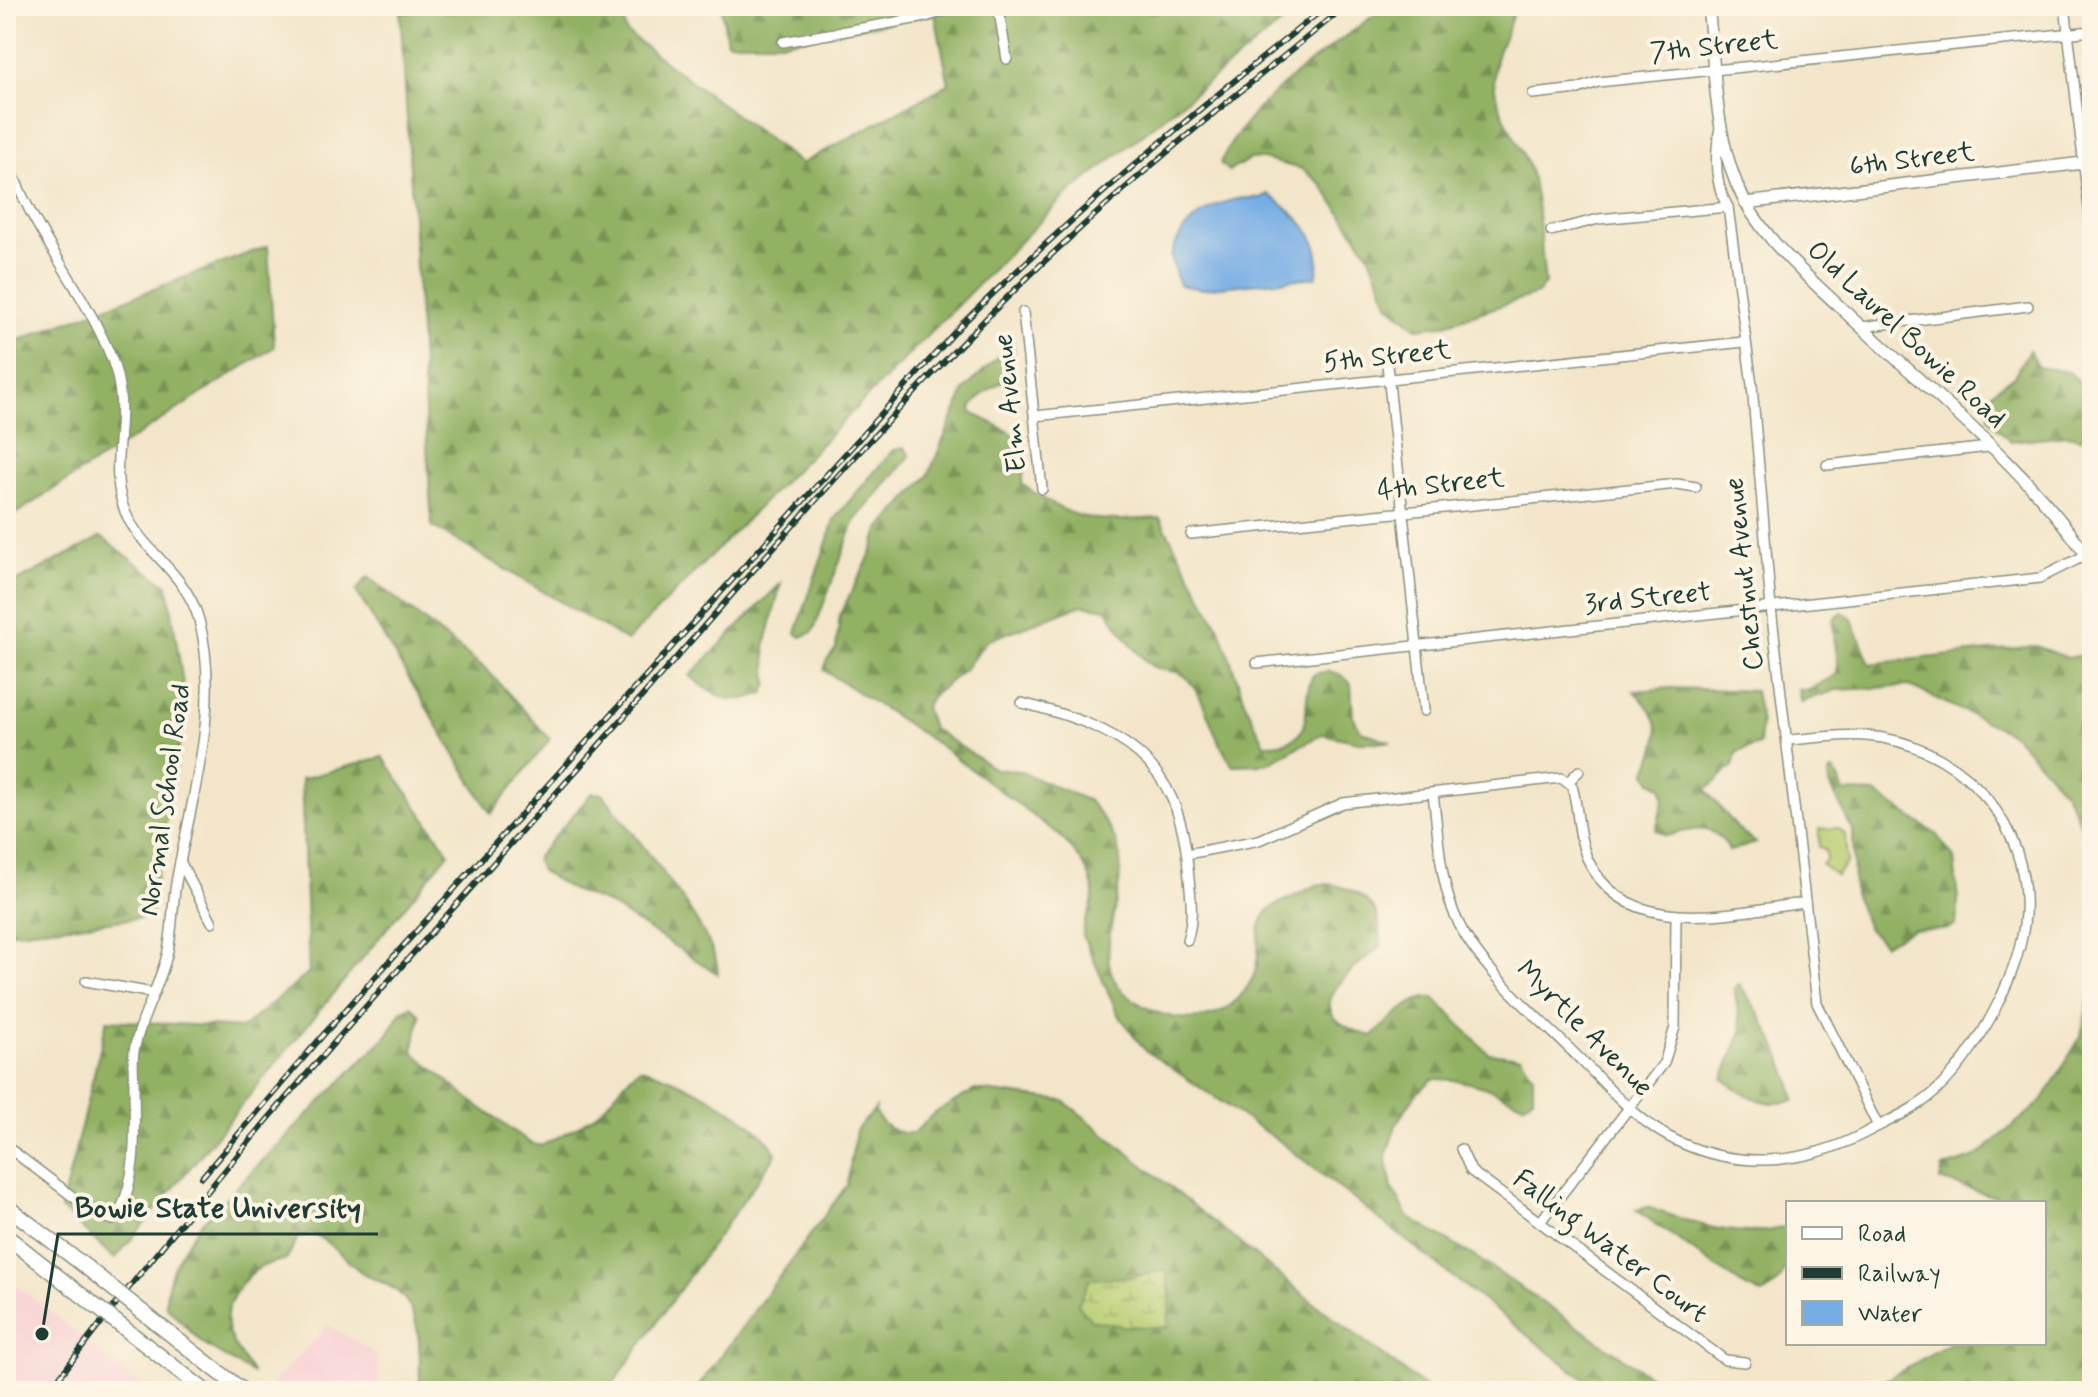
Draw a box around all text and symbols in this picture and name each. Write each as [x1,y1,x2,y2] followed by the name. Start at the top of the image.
[1648,22,1780,72] street label: 7th Street
[1847,134,1977,186] street label: 6th Street
[1798,233,2014,437] street label: Old Laurel Bowie Road
[985,332,1037,474] street label: Elm Avenue
[1321,332,1453,382] street label: 5th Street
[1376,460,1507,510] street label: 4th Street
[1716,475,1774,673] street label: Chestnut Avenue
[1583,574,1713,624] street label: 3rd Street
[131,681,201,919] street label: Normal School Road
[1507,952,1661,1106] street label: Myrtle Avenue
[1503,1161,1715,1335] street label: Falling Water Court
[58,1180,378,1234] callout: Bowie State University
[75,1189,361,1228] text: Bowie State University
[1786,1201,2046,1345] legend
[1858,1219,1906,1250] text: Road
[1858,1259,1941,1290] text: Railway
[1858,1299,1923,1330] text: Water

